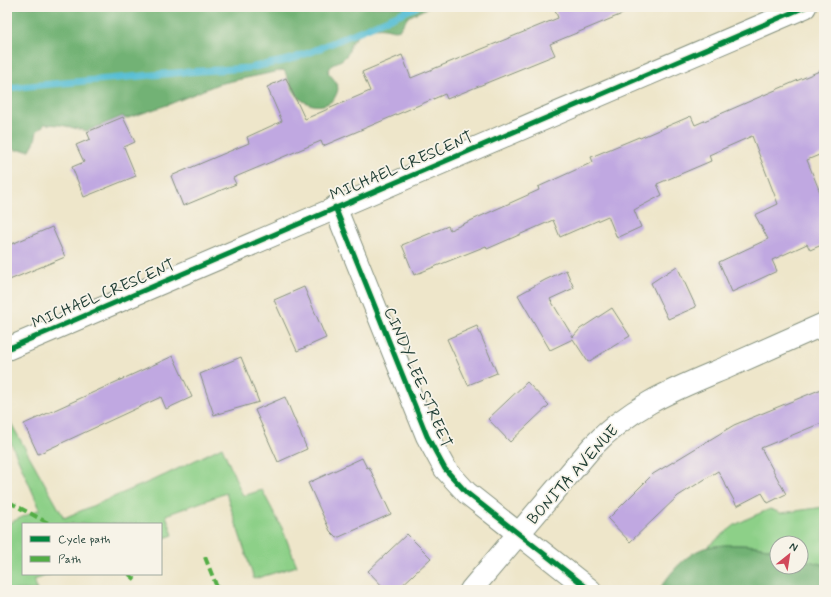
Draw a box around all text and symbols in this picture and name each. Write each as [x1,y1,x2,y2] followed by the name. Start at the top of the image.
[327,127,476,206] street label: MICHAEL CRESCENT
[29,255,178,334] street label: MICHAEL CRESCENT
[378,304,457,451] street label: CINDY LEE STREET
[523,421,624,529] street label: BONITA AVENUE
[22,523,162,575] legend
[58,532,110,548] text: Cycle path
[769,535,809,575] north arrow
[787,539,800,555] text: N
[58,552,81,568] text: Path

